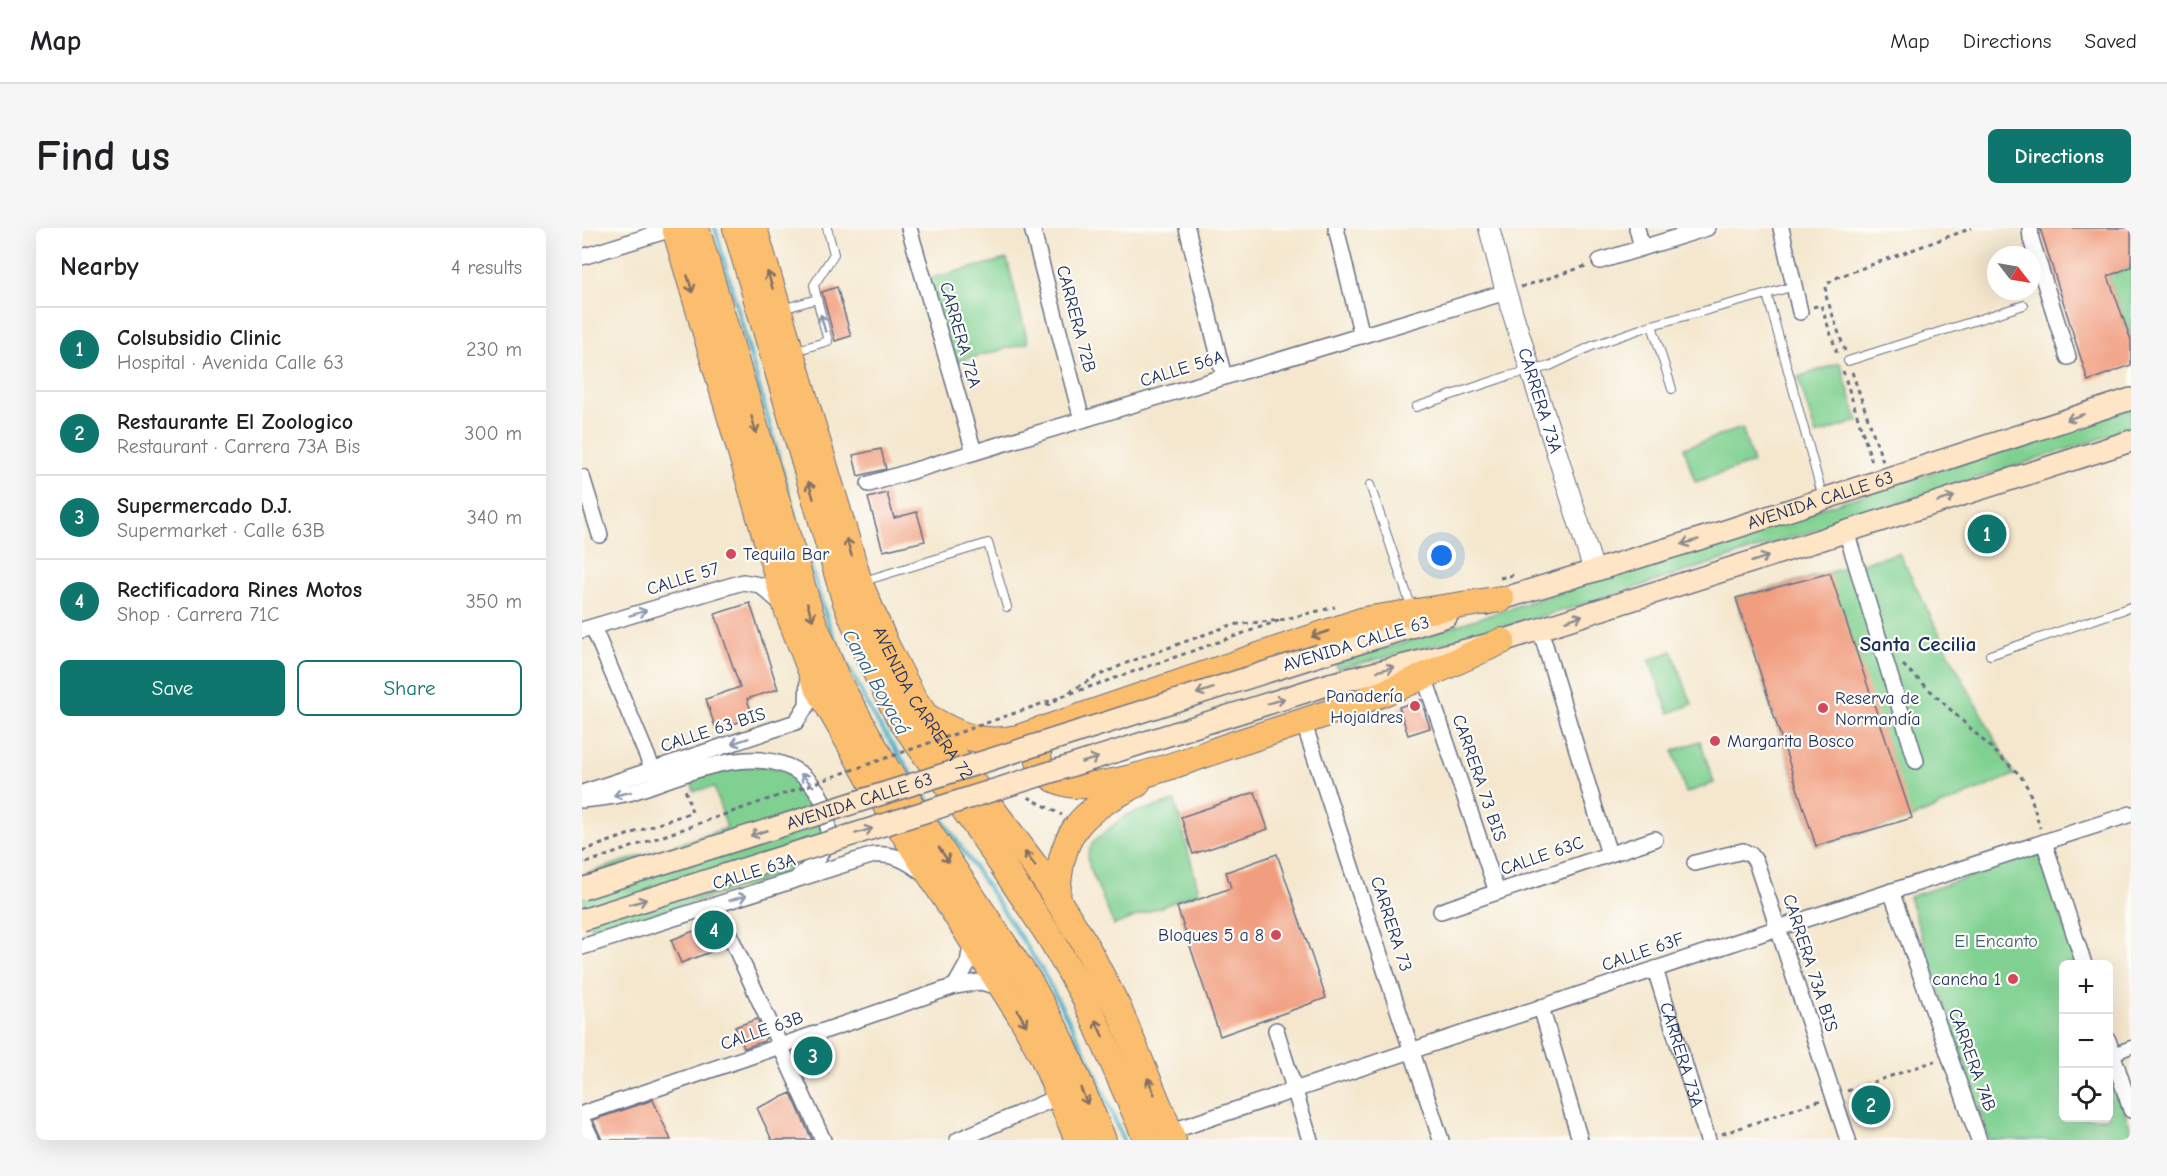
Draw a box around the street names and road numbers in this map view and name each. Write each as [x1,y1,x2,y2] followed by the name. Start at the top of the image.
[1052,263,1100,375] street label: CARRERA 72B
[935,280,985,390] street label: CARRERA 72A
[1514,345,1567,456] street label: CARRERA 73A
[1138,346,1226,392] street label: CALLE 56A
[1745,467,1896,534] street label: AVENIDA CALLE 63
[644,558,722,600] street label: CALLE 57
[1280,612,1432,676] street label: AVENIDA CALLE 63
[869,624,978,784] street label: AVENIDA CARRERA 72
[658,703,768,757] street label: CALLE 63 BIS
[1447,712,1511,844] street label: CARRERA 73 BIS
[784,768,935,834] street label: AVENIDA CALLE 63
[1498,832,1586,880] street label: CALLE 63C
[710,849,798,895] street label: CALLE 63A
[1366,874,1416,974] street label: CARRERA 73
[1778,892,1842,1034] street label: CARRERA 73A BIS
[1599,928,1687,976] street label: CALLE 63F
[1655,1000,1708,1110] street label: CARRERA 73A
[1944,1006,2000,1114] street label: CARRERA 74B
[718,1007,806,1055] street label: CALLE 63B

